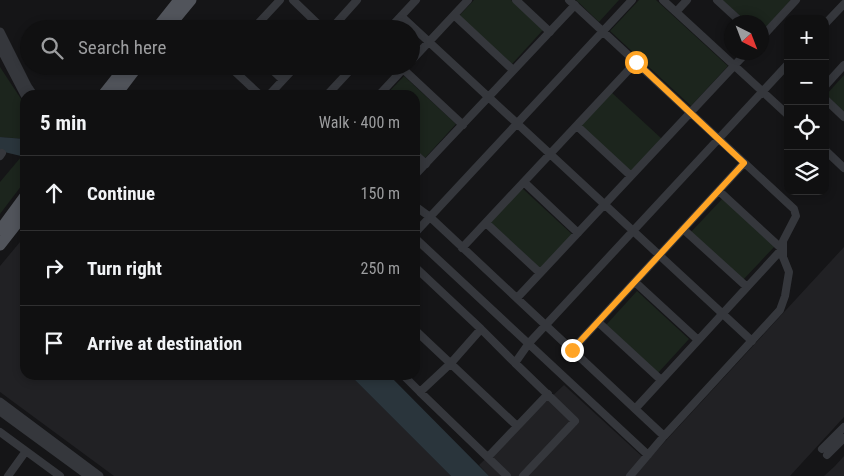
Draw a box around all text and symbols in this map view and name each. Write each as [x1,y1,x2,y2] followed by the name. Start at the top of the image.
[724,15,769,60] north arrow
[784,15,829,195] map controls
[784,15,829,60] button: +
[20,20,420,75] search box
[38,34,66,62] icon: search
[78,36,166,59] text: Search here
[625,51,648,74] route start
[784,60,829,105] button: −
[784,105,829,150] button: locate
[40,111,87,135] text: 5 min
[319,113,400,132] text: Walk · 400 m
[784,150,829,195] button: layers
[40,179,68,207] icon: ahead
[87,182,155,205] text: Continue
[361,184,400,203] text: 150 m
[40,254,68,282] icon: right
[87,257,162,280] text: Turn right
[361,259,400,278] text: 250 m
[40,329,68,357] icon: arrive
[87,332,242,355] text: Arrive at destination
[561,339,584,362] route end

